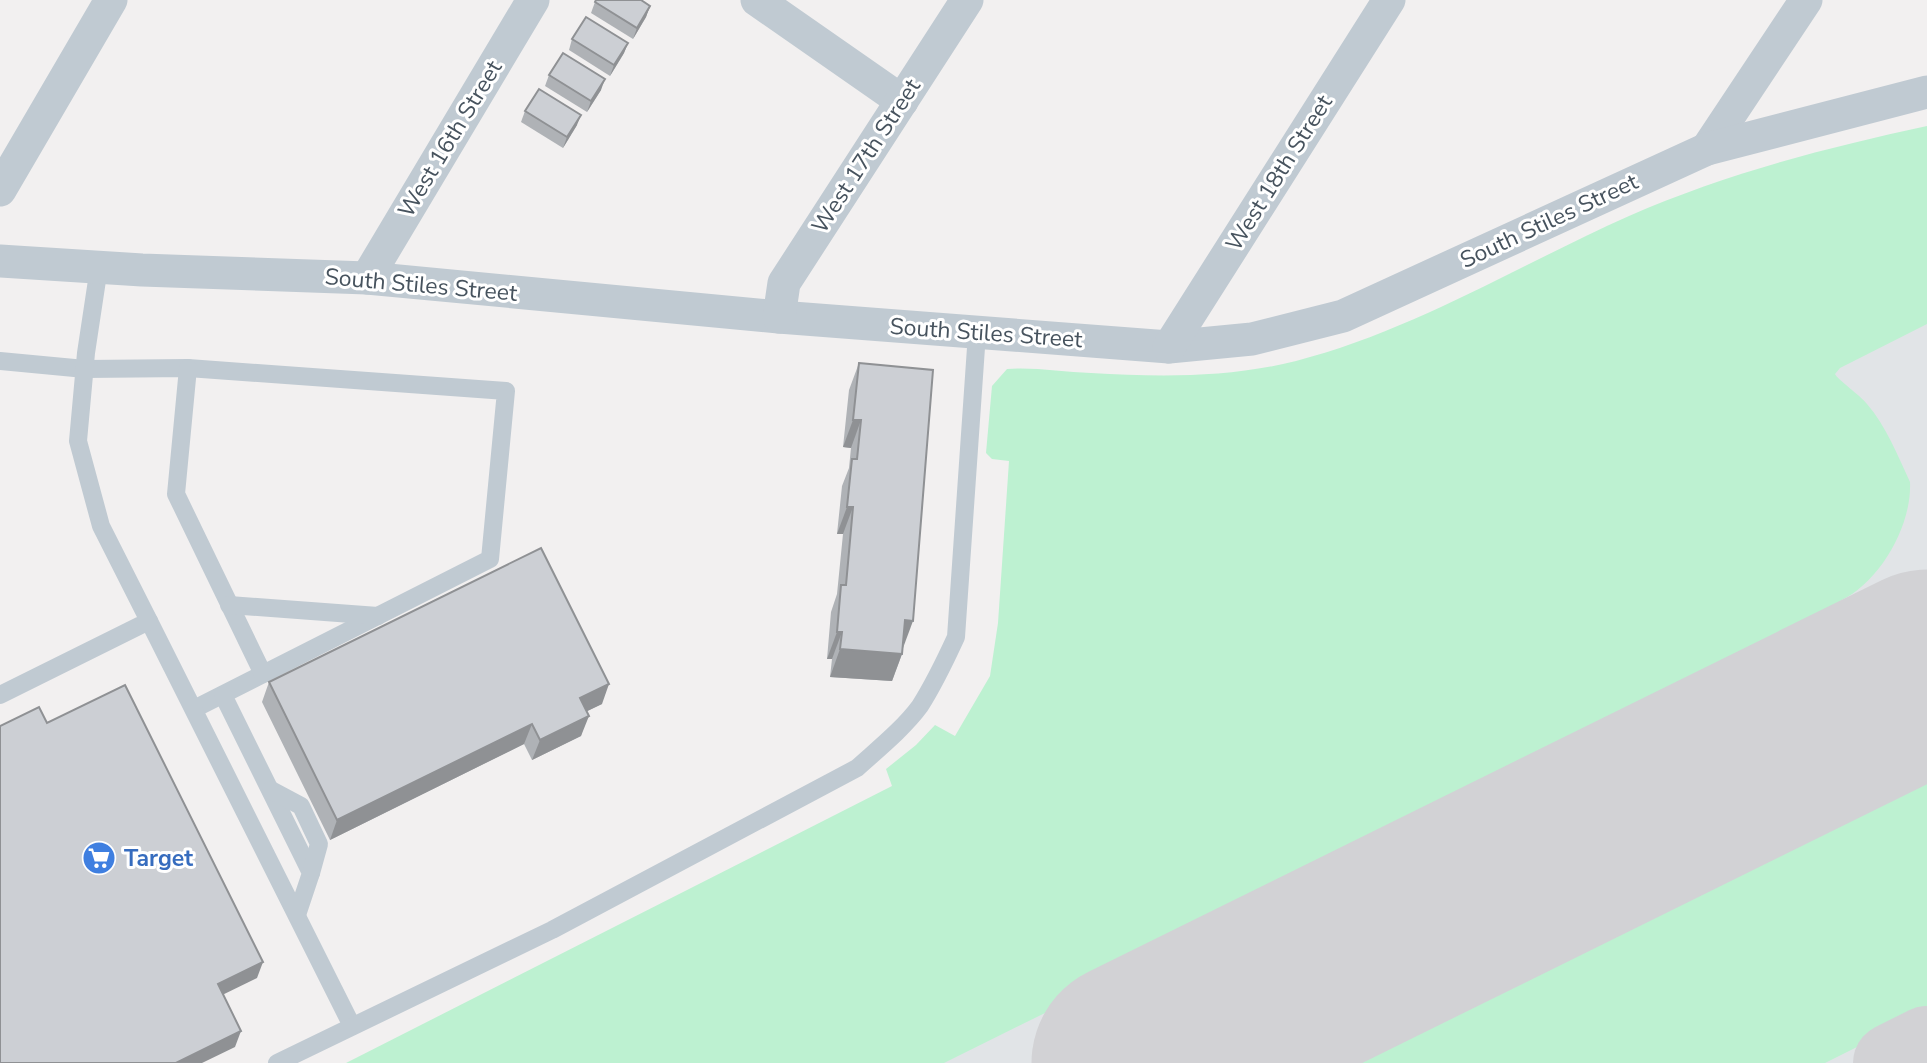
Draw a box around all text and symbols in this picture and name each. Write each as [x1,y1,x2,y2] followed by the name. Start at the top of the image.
[391,54,510,223] street label: West 16th Street
[804,72,928,239] street label: West 17th Street
[1219,88,1340,257] street label: West 18th Street
[1455,166,1644,276] street label: South Stiles Street
[324,261,519,309] street label: South Stiles Street
[889,311,1084,355] street label: South Stiles Street
[80,839,118,877] supermarket icon: Target
[124,843,193,874] place label: Target

